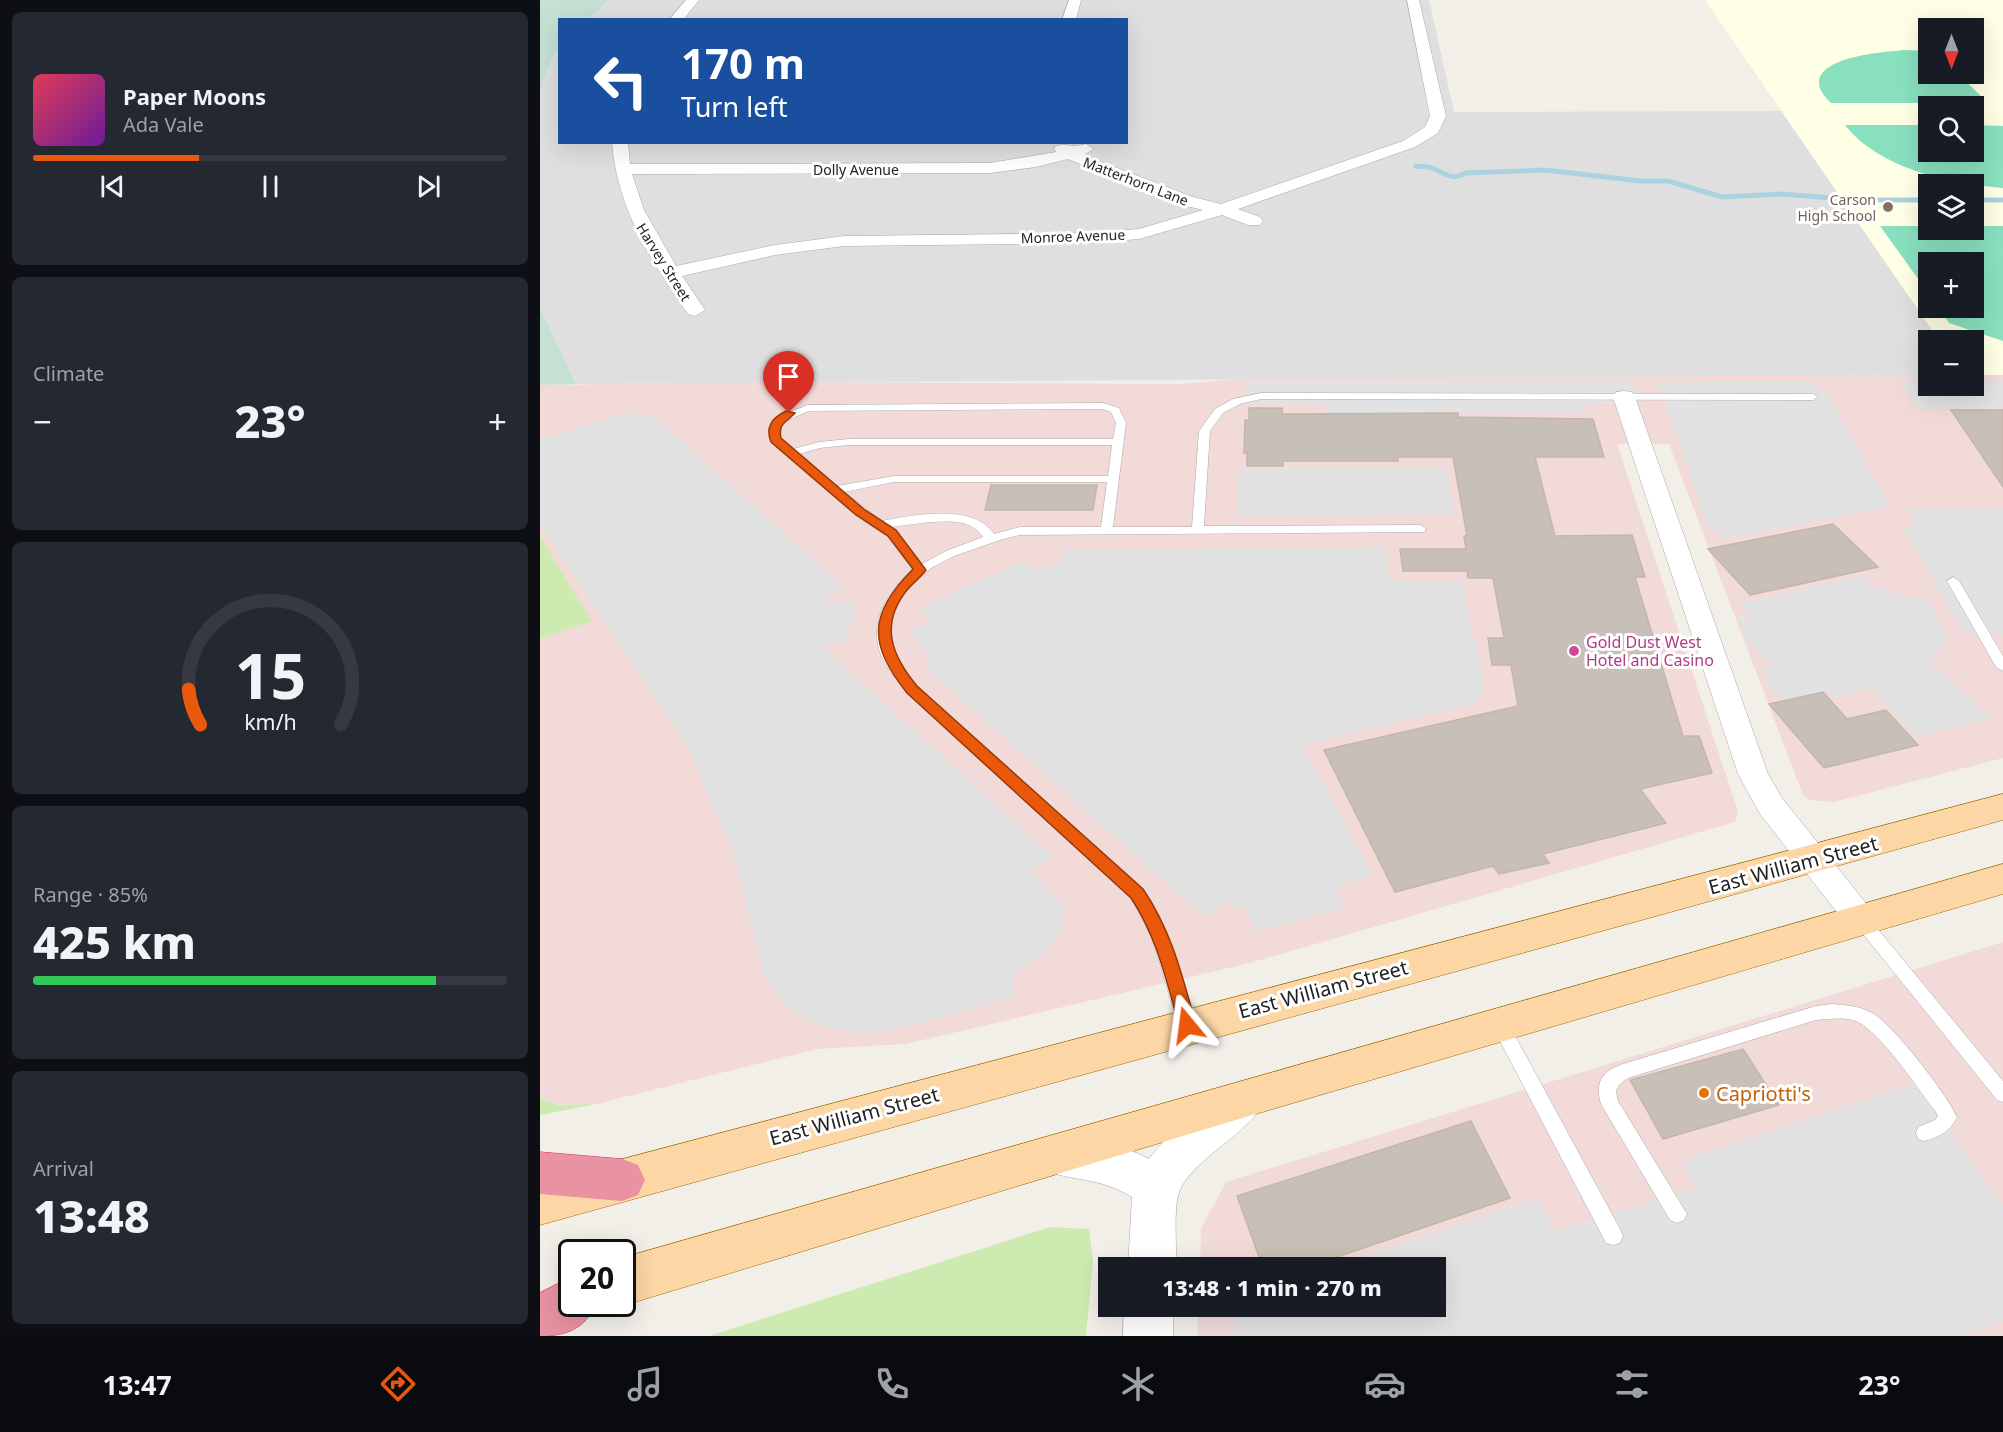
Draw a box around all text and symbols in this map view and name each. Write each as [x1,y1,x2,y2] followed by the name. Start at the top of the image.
[1918,18,1984,84] north arrow
[1918,18,1984,396] map controls
[681,34,805,91] text: 170 m
[582,42,660,120] icon: left
[123,81,266,111] text: Paper Moons
[681,88,787,125] text: Turn left
[1918,96,1984,162] button: search
[123,111,204,138] text: Ada Vale
[1081,152,1191,210] street label: Matterhorn Lane
[813,160,899,179] street label: Dolly Avenue
[96,170,129,203] icon: previous
[254,170,287,203] icon: pause
[412,170,445,203] icon: next
[1918,174,1984,240] button: layers
[1798,190,1876,225] place label: Carson High School
[1881,200,1895,214] marker: Carson High School
[632,219,696,305] street label: Harvey Street
[1020,225,1126,247] street label: Monroe Avenue
[1918,252,1984,318] button: +
[1918,330,1984,396] button: −
[763,351,814,413] pin
[33,360,104,387] text: Climate
[772,360,805,393] icon: arrive
[234,390,306,451] text: 23°
[33,399,52,444] text: −
[488,399,507,444] text: +
[1586,631,1714,671] place label: Gold Dust West Hotel and Casino
[234,632,306,717] text: 15
[1567,644,1581,658] marker: Gold Dust West Hotel and Casino
[244,707,296,736] text: km/h
[1705,829,1881,901] street label: East William Street
[33,881,148,908] text: Range · 85%
[33,911,196,972] text: 425 km
[1235,953,1411,1025] street label: East William Street
[1155,993,1219,1057] position arrow
[766,1080,942,1152] street label: East William Street
[1716,1080,1811,1107] place label: Capriotti's
[1697,1086,1711,1100] marker: Capriotti's
[33,1155,94,1182] text: Arrival
[33,1185,150,1246] text: 13:48
[558,1239,636,1317] speed limit sign: 20
[1162,1272,1382,1302] text: 13:48 · 1 min · 270 m
[377,1363,419,1405] icon: directions
[624,1363,666,1405] icon: music
[871,1363,913,1405] icon: phone
[1117,1363,1159,1405] icon: climate
[1364,1363,1406,1405] icon: car
[1611,1363,1653,1405] icon: filters
[102,1366,172,1403] text: 13:47
[1858,1366,1901,1403] text: 23°

